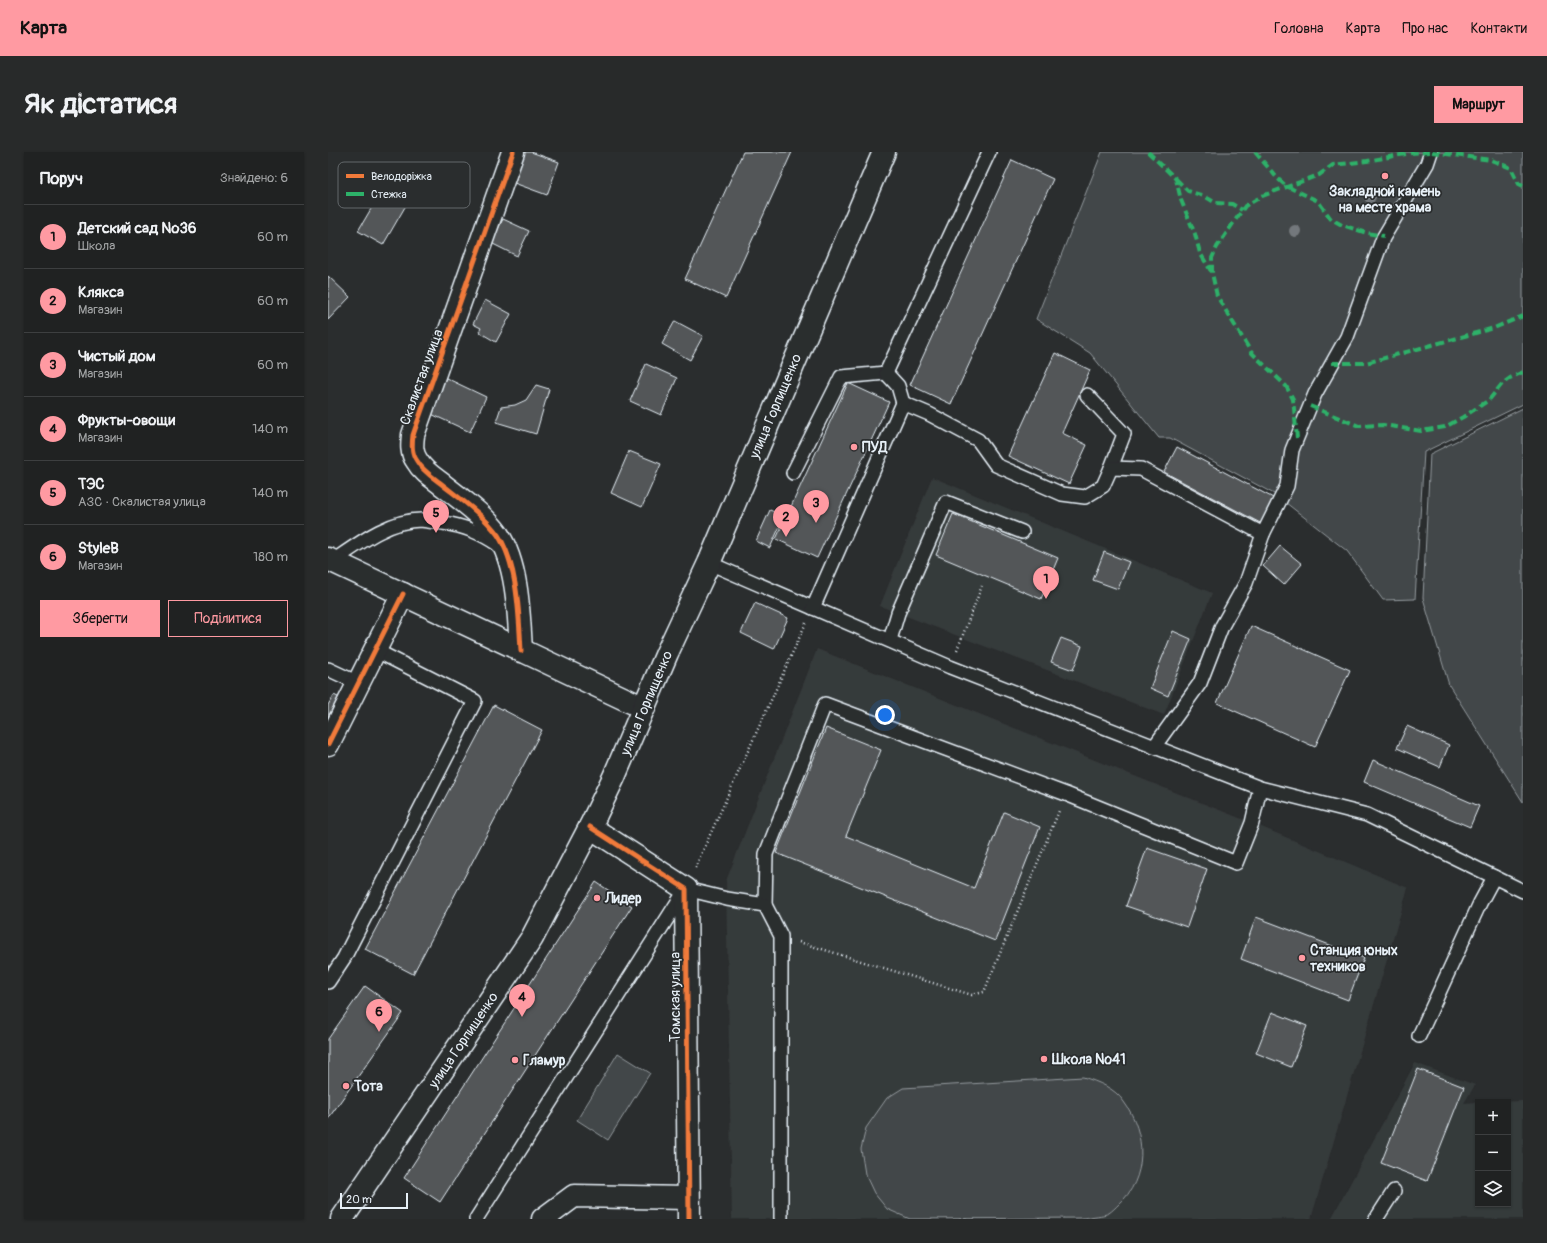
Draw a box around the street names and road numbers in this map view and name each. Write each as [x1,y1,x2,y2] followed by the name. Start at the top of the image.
[396,327,447,427] street label: Скалистая улица
[745,351,805,462] street label: улица Горпищенко
[616,648,676,759] street label: улица Горпищенко
[667,952,684,1042] street label: Томская улица
[424,989,502,1092] street label: улица Горпищенко

